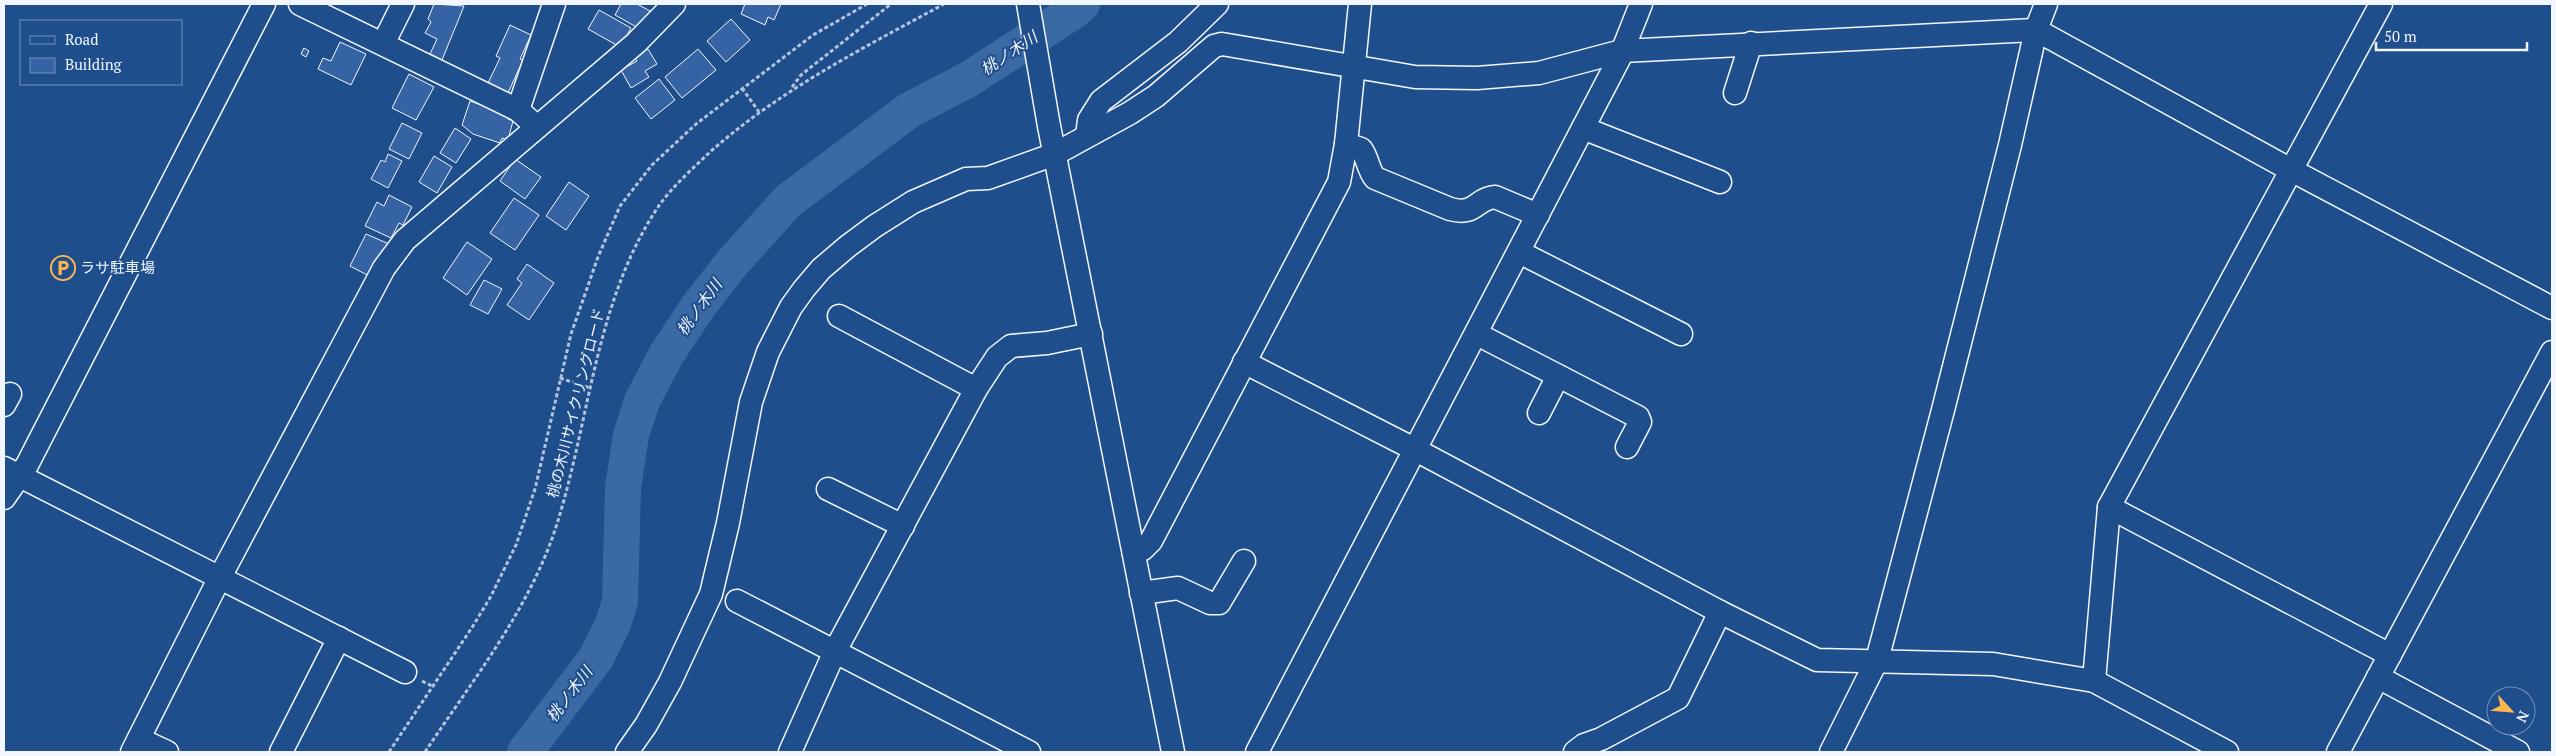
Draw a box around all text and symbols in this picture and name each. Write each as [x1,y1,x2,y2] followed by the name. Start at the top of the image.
[20,20,182,85] legend
[2376,20,2527,52] scale bar
[976,25,1043,80] water label: 桃ノ木川
[2384,26,2417,46] text: 50 m
[65,29,98,49] text: Road
[65,54,123,74] text: Building
[50,255,76,281] parking icon: ラサ駐車場
[80,257,155,277] place label: ラサ駐車場
[671,273,728,339] water label: 桃ノ木川
[542,306,608,500] street label: 桃の木川サイクリングロード
[541,660,598,726] water label: 桃ノ木川
[2486,686,2536,736] north arrow
[2512,708,2534,726] text: N

